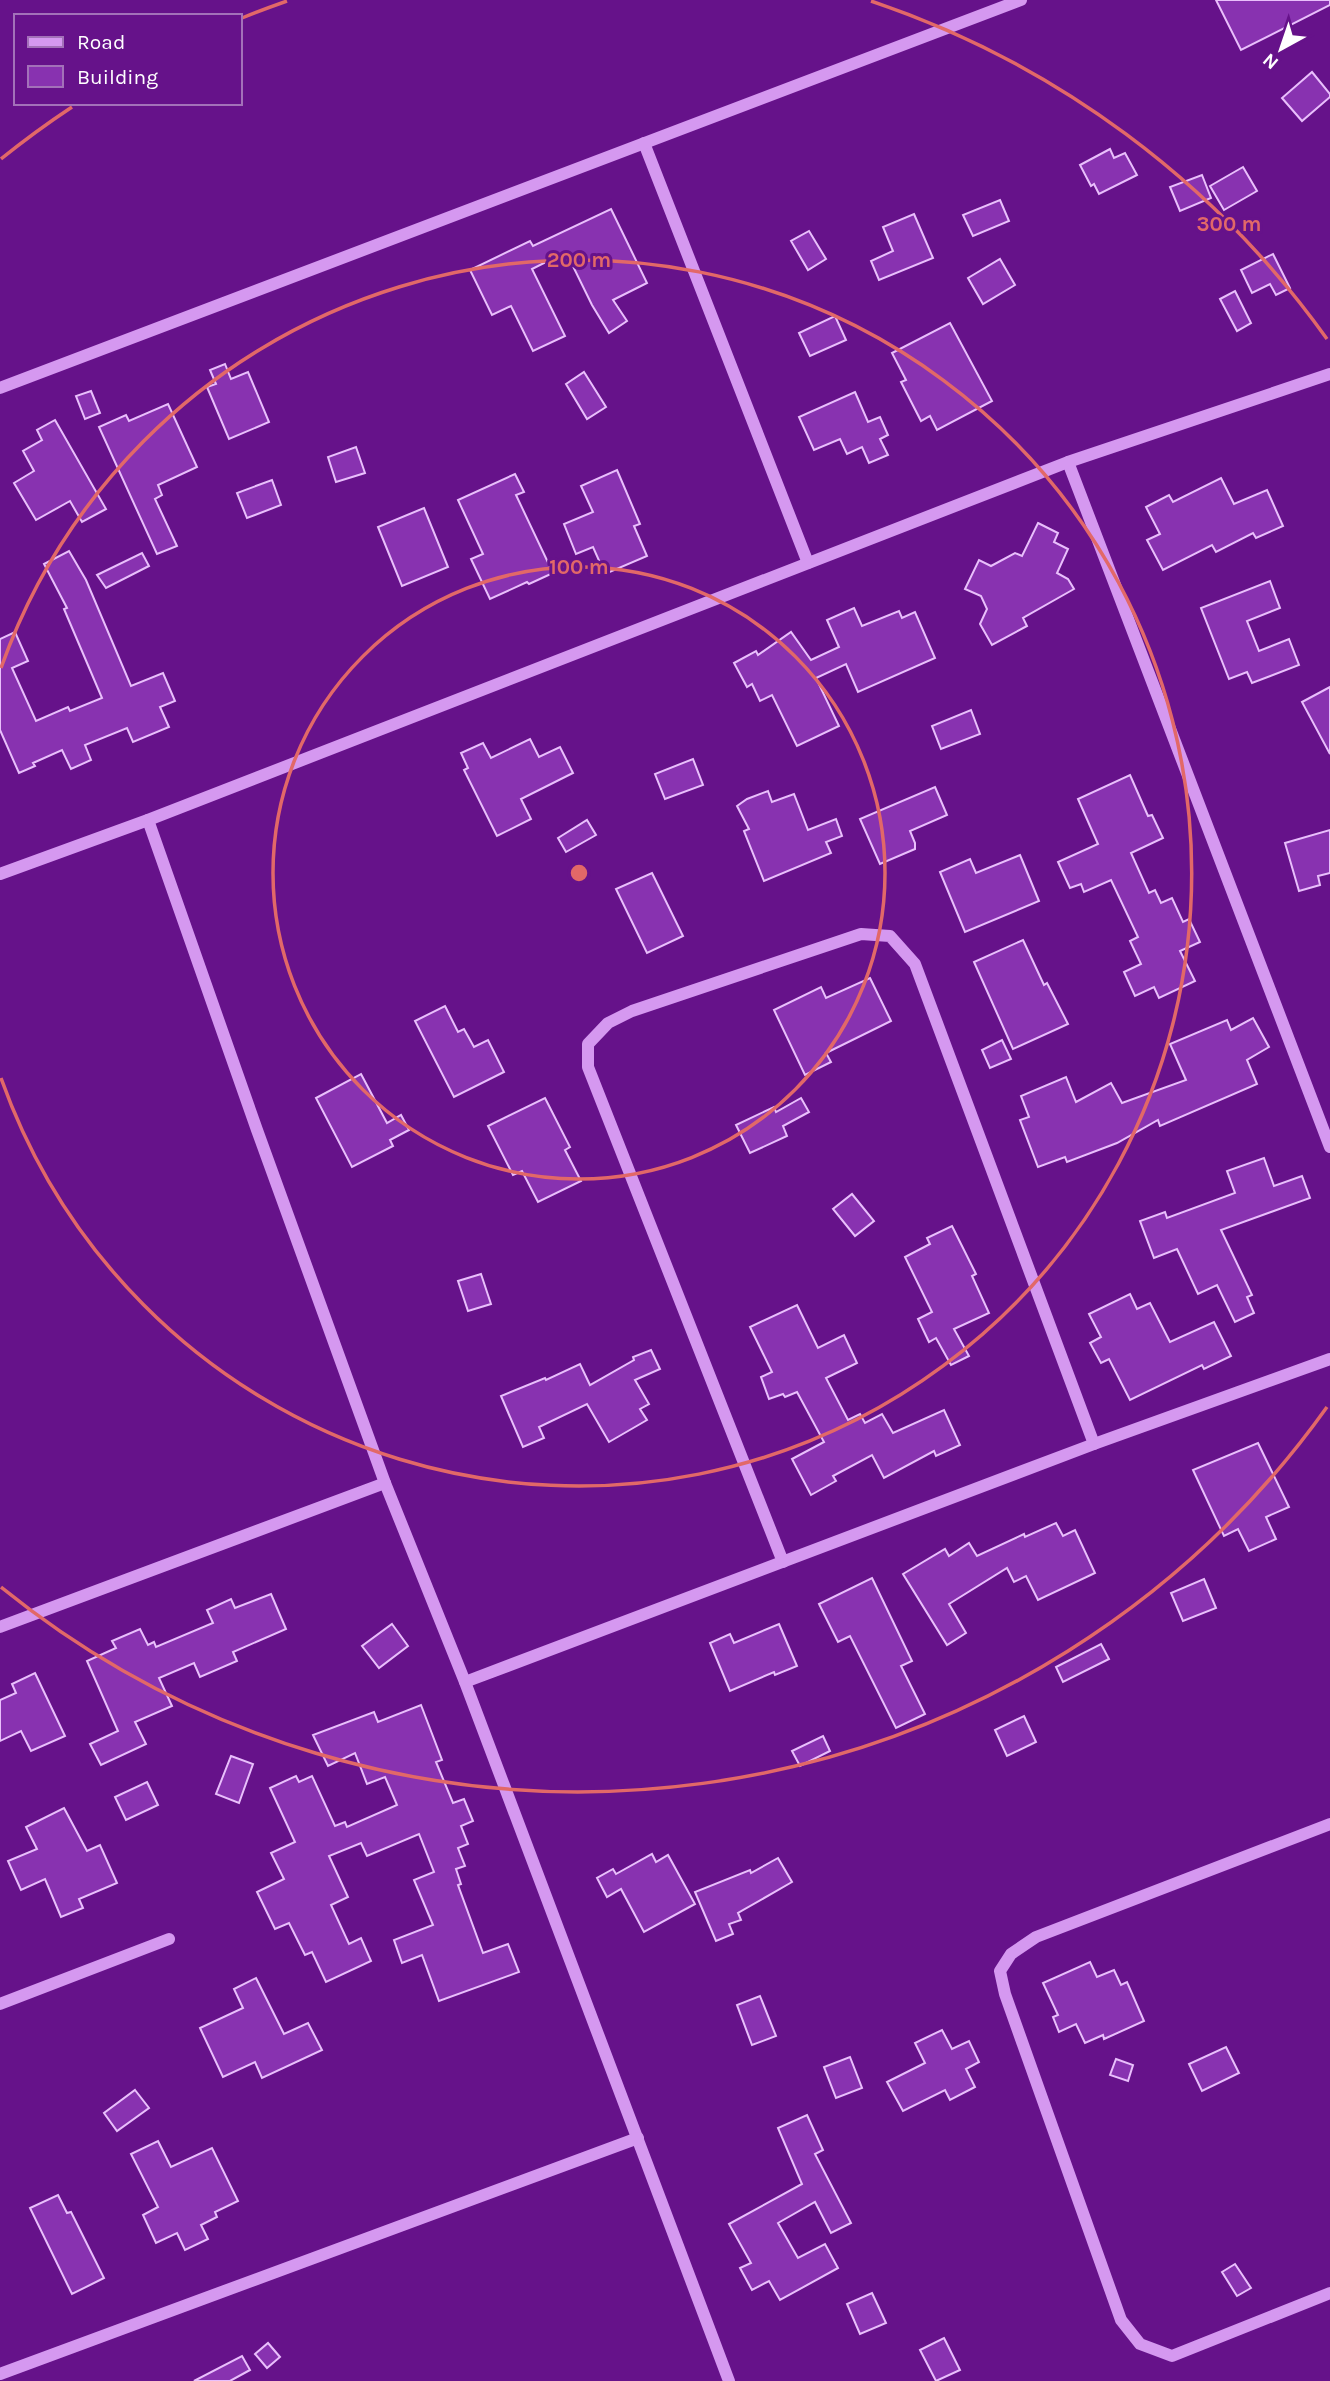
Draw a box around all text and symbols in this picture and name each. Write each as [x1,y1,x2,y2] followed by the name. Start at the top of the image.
[14,14,242,105] legend
[1246,14,1316,84] north arrow
[77,30,125,54] text: Road
[1258,48,1283,74] text: N
[77,65,158,89] text: Building
[1197,212,1261,236] text: 300 m
[547,248,611,272] text: 200 m
[549,555,609,579] text: 100 m
[567,861,591,885] centre of rings

